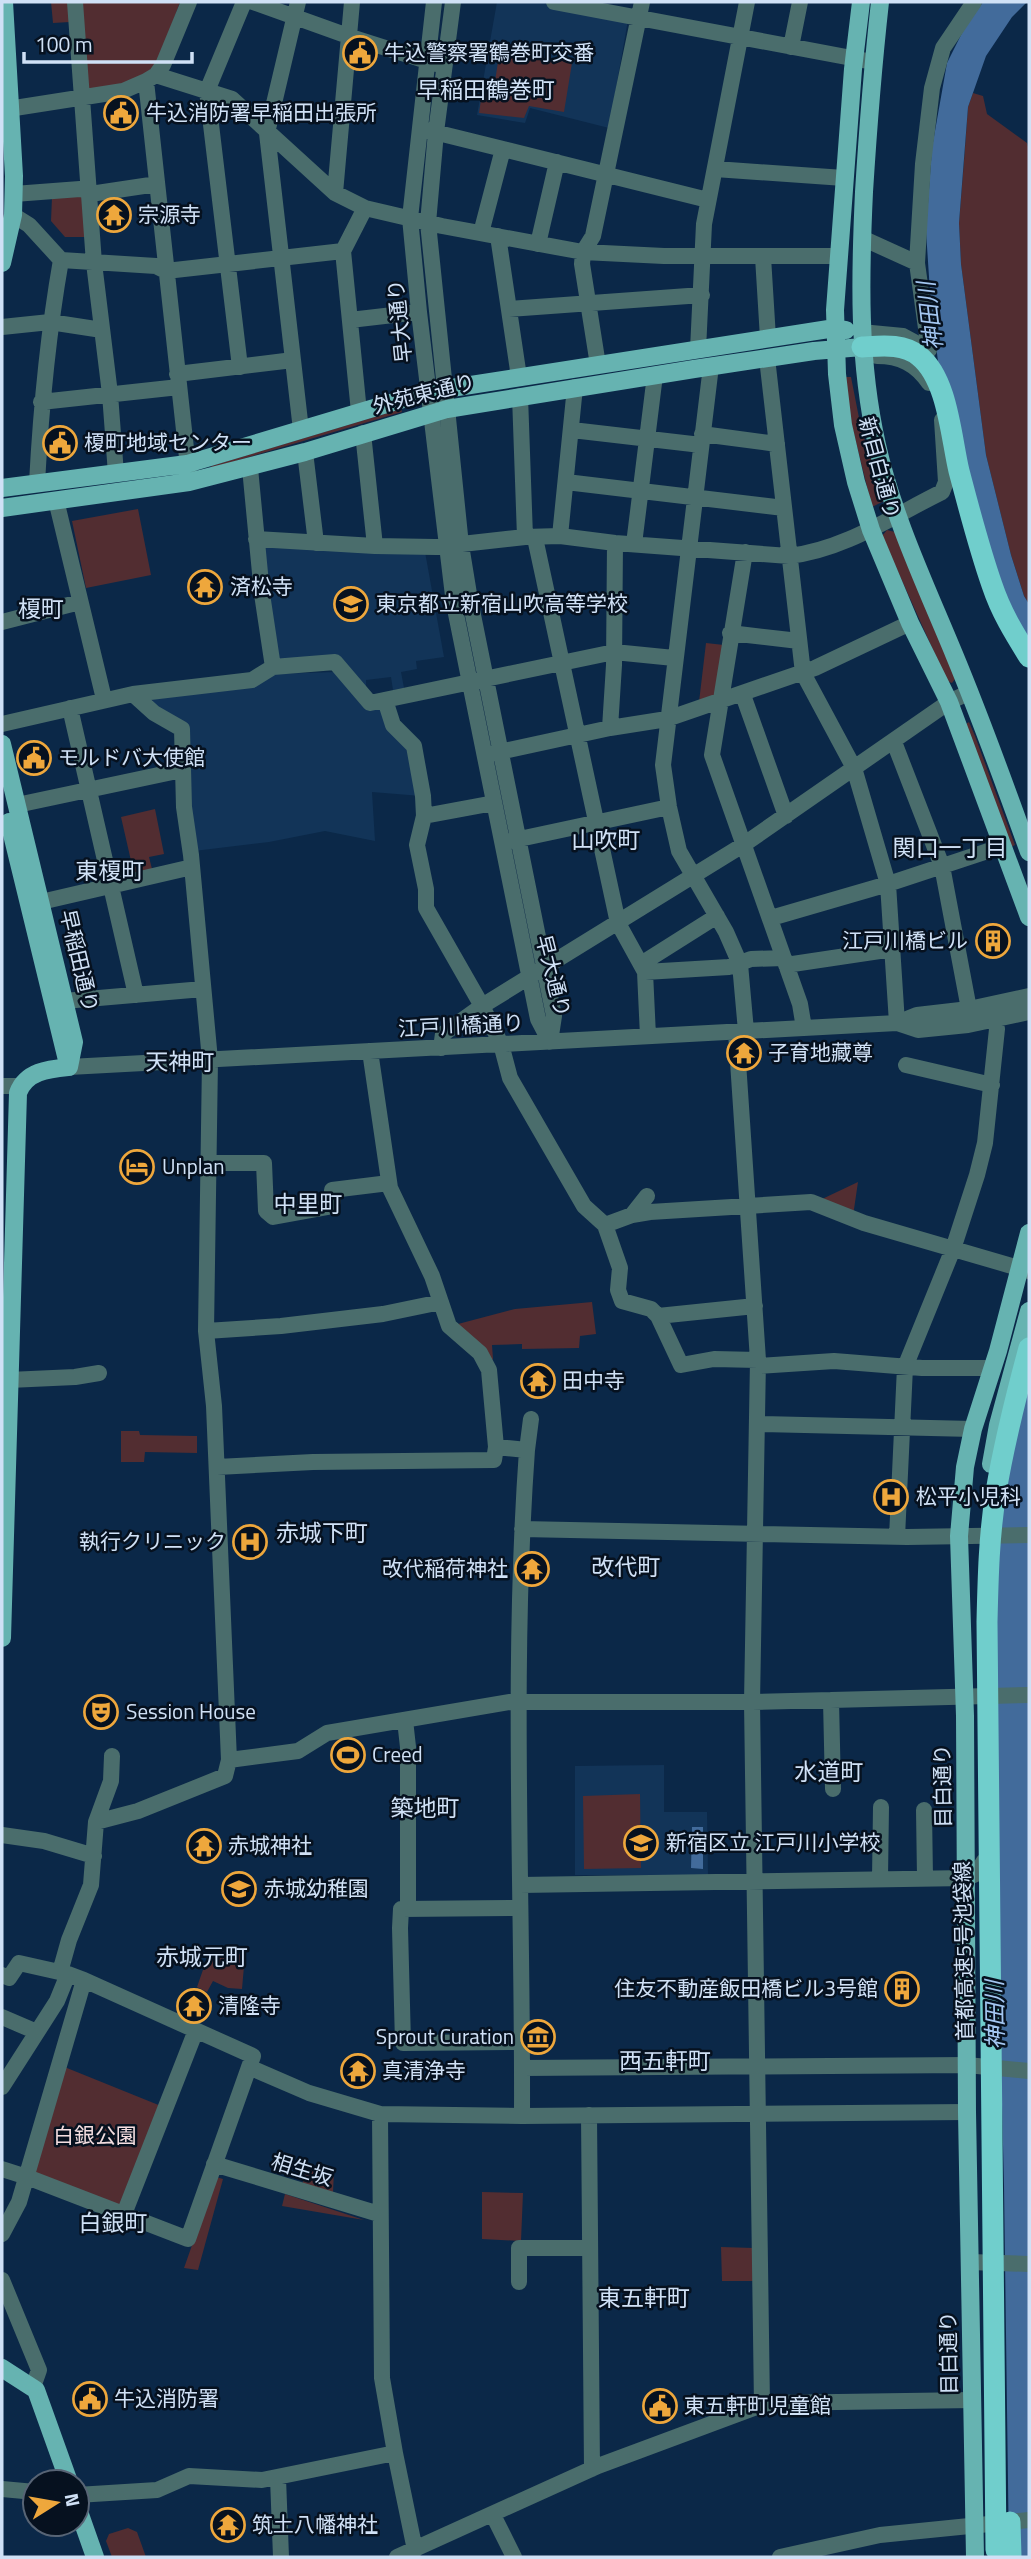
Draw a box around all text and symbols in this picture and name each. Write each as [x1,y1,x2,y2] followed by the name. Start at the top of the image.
[24,21,192,65] scale bar
[35,28,92,60] text: 100 m
[341,34,379,72] public building icon: 牛込警察署鶴巻町交番
[384,36,594,68] place label: 牛込警察署鶴巻町交番
[417,72,555,107] district label: 早稲田鶴巻町
[102,94,140,132] public building icon: 牛込消防署早稲田出張所
[146,96,377,128] place label: 牛込消防署早稲田出張所
[95,196,133,234] temple icon: 宗源寺
[138,198,201,230] place label: 宗源寺
[908,277,951,352] water label: 神田川
[379,278,419,365] street label: 早大通り
[369,365,479,421] street label: 外苑東通り
[851,413,909,523] street label: 新目白通り
[41,424,79,462] public building icon: 榎町地域センター
[84,426,252,458] place label: 榎町地域センター
[186,568,224,606] temple icon: 済松寺
[230,570,293,602] place label: 済松寺
[332,585,370,623] school or university icon: 東京都立新宿山吹高等学校
[376,587,628,619] place label: 東京都立新宿山吹高等学校
[18,591,64,626] district label: 榎町
[15,739,53,777] public building icon: モルドバ大使館
[58,741,205,773] place label: モルドバ大使館
[572,822,641,857] district label: 山吹町
[893,830,1008,865] district label: 関口一丁目
[76,853,145,888] district label: 東榎町
[53,906,107,1016] street label: 早稲田通り
[974,922,1012,960] building icon: 江戸川橋ビル
[842,924,968,956] place label: 江戸川橋ビル
[528,931,580,1020] street label: 早大通り
[397,1006,525,1044] street label: 江戸川橋通り
[725,1034,763,1072] temple icon: 子育地藏尊
[768,1036,873,1068] place label: 子育地藏尊
[146,1044,215,1079] district label: 天神町
[118,1148,156,1186] hotel icon: Unplan
[162,1150,225,1182] place label: Unplan
[274,1186,343,1221] district label: 中里町
[519,1362,557,1400] temple icon: 田中寺
[562,1364,625,1396] place label: 田中寺
[872,1478,910,1516] hospital icon: 松平小児科
[916,1480,1021,1512] place label: 松平小児科
[276,1515,368,1550] district label: 赤城下町
[231,1523,269,1561] hospital icon: 執行クリニック
[79,1525,226,1557] place label: 執行クリニック
[592,1549,661,1584] district label: 改代町
[513,1550,551,1588] temple icon: 改代稲荷神社
[382,1552,508,1584] place label: 改代稲荷神社
[82,1693,120,1731] theatre icon: Session House
[126,1695,256,1727] place label: Session House
[329,1736,367,1774] sports icon: Creed
[372,1738,423,1770] place label: Creed
[925,1744,959,1828] street label: 目白通り
[795,1754,864,1789] district label: 水道町
[391,1790,460,1825] district label: 築地町
[622,1824,660,1862] school or university icon: 新宿区立 江戸川小学校
[666,1826,881,1858] place label: 新宿区立 江戸川小学校
[185,1827,223,1865] temple icon: 赤城神社
[228,1829,312,1861] place label: 赤城神社
[945,1861,981,2041] street label: 首都高速5号池袋線
[220,1870,258,1908] school or university icon: 赤城幼稚園
[264,1872,369,1904] place label: 赤城幼稚園
[156,1939,248,1974] district label: 赤城元町
[883,1970,921,2008] building icon: 住友不動産飯田橋ビル3号館
[614,1972,878,2004] place label: 住友不動産飯田橋ビル3号館
[976,1977,1013,2050] water label: 神田川
[175,1987,213,2025] temple icon: 清隆寺
[218,1989,281,2021] place label: 清隆寺
[519,2018,557,2056] museum icon: Sprout Curation
[376,2020,514,2052] place label: Sprout Curation
[619,2043,711,2078] district label: 西五軒町
[339,2052,377,2090] temple icon: 真清浄寺
[382,2054,466,2086] place label: 真清浄寺
[53,2119,137,2151] park label: 白銀公園
[267,2145,337,2194] street label: 相生坂
[79,2205,148,2240] district label: 白銀町
[598,2280,690,2315] district label: 東五軒町
[931,2311,965,2395] street label: 目白通り
[71,2380,109,2418] public building icon: 牛込消防署
[114,2382,219,2414] place label: 牛込消防署
[641,2387,679,2425] public building icon: 東五軒町児童館
[684,2389,831,2421] place label: 東五軒町児童館
[21,2468,91,2538] north arrow
[58,2490,89,2509] text: N
[209,2506,247,2544] temple icon: 筑土八幡神社
[252,2508,378,2540] place label: 筑土八幡神社

